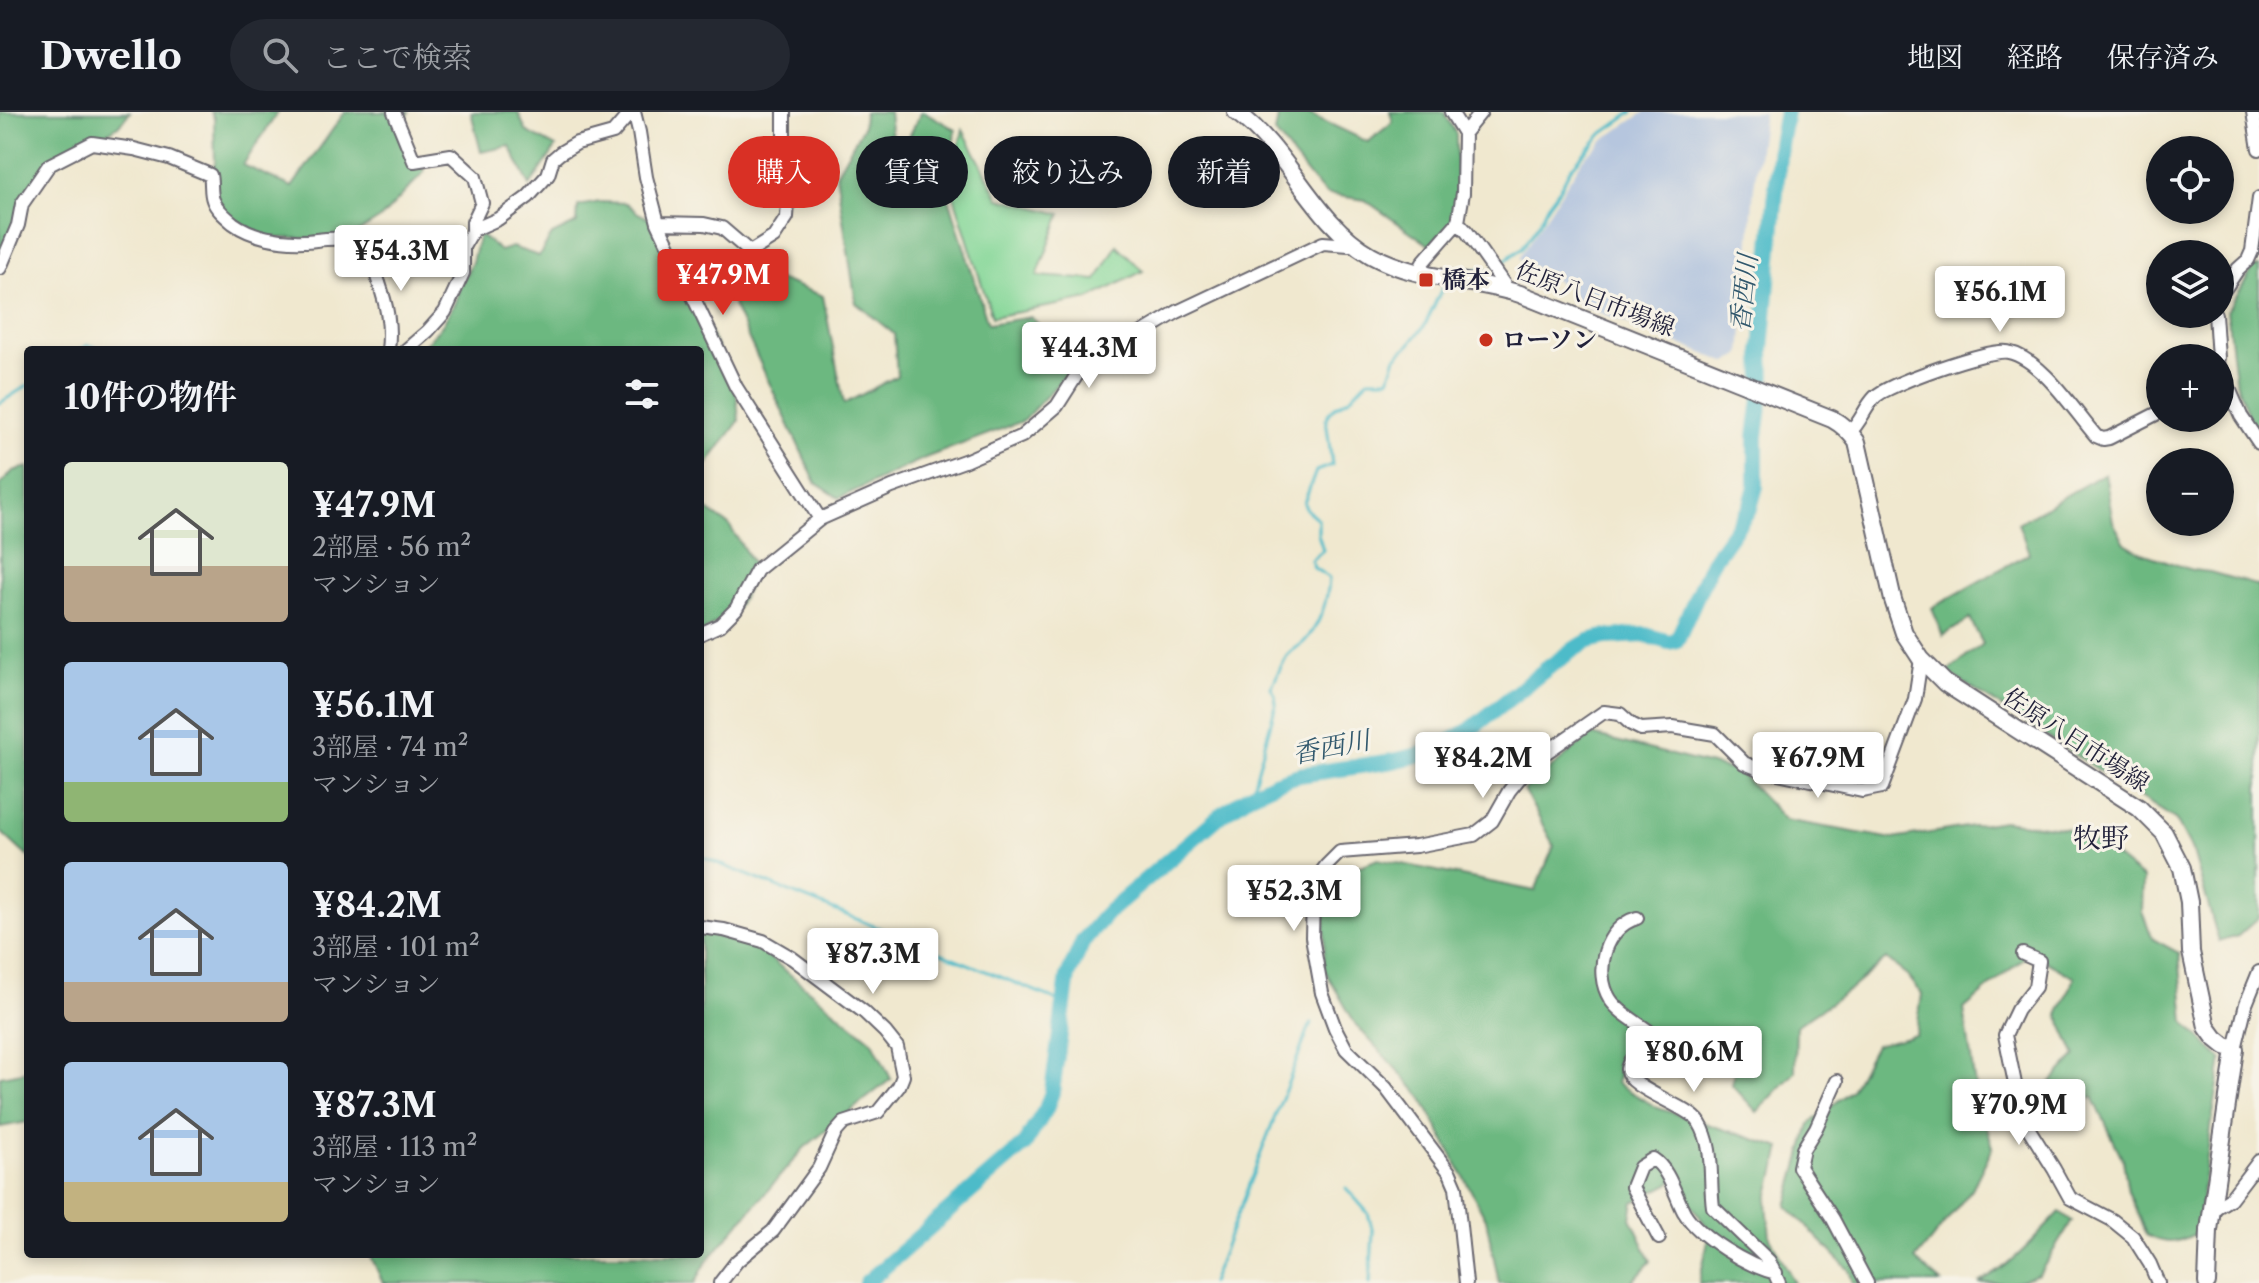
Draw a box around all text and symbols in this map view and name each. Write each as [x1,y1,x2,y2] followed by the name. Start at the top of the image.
[230,19,790,91] search box
[40,32,182,79] text: Dwello
[258,33,302,77] icon: search
[322,39,472,76] text: ここで検索
[1907,40,1963,74] text: 地図
[2007,40,2063,74] text: 経路
[2107,40,2219,74] text: 保存済み
[728,136,840,208] chip: 購入
[856,136,968,208] chip: 賃貸
[984,136,1152,208] chip: 絞り込み
[1168,136,1280,208] chip: 新着
[2146,136,2234,536] map controls
[2146,136,2234,224] button: locate
[336,225,466,293] pin: ¥54.3M
[352,235,450,267] text: ¥54.3M
[2146,240,2234,328] button: layers
[658,249,788,317] pin: ¥47.9M
[1724,250,1764,333] water label: 香西川
[1512,255,1679,342] street label: 佐原八日市場線
[675,259,771,291] text: ¥47.9M
[1442,265,1490,294] place label: 橋本
[1935,266,2065,334] pin: ¥56.1M
[1417,271,1435,289] marker: 橋本
[1953,276,2047,308] text: ¥56.1M
[1024,322,1154,390] pin: ¥44.3M
[1502,325,1597,354] place label: ローソン
[1477,331,1495,349] marker: ローソン
[1040,332,1138,364] text: ¥44.3M
[2146,344,2234,432] button: +
[620,372,664,416] icon: filters
[64,376,237,418] text: 10件の物件
[2146,448,2234,536] button: −
[312,484,436,526] text: ¥47.9M
[128,494,224,590] icon: home
[312,531,471,563] text: 2部屋 · 56 m²
[312,568,441,600] text: マンション
[1998,682,2155,797] street label: 佐原八日市場線
[312,684,435,726] text: ¥56.1M
[128,694,224,790] icon: home
[1290,723,1375,770] water label: 香西川
[312,731,468,763] text: 3部屋 · 74 m²
[1418,732,1548,800] pin: ¥84.2M
[1753,732,1883,800] pin: ¥67.9M
[1433,742,1533,774] text: ¥84.2M
[1771,742,1865,774] text: ¥67.9M
[312,768,441,800] text: マンション
[2073,821,2129,855] district label: 牧野
[1229,865,1359,933] pin: ¥52.3M
[1245,875,1343,907] text: ¥52.3M
[312,884,442,926] text: ¥84.2M
[128,894,224,990] icon: home
[808,928,938,996] pin: ¥87.3M
[312,931,480,963] text: 3部屋 · 101 m²
[825,938,921,970] text: ¥87.3M
[312,968,441,1000] text: マンション
[1629,1026,1759,1094] pin: ¥80.6M
[1644,1036,1744,1068] text: ¥80.6M
[1954,1079,2084,1147] pin: ¥70.9M
[312,1084,437,1126] text: ¥87.3M
[1970,1089,2068,1121] text: ¥70.9M
[128,1094,224,1190] icon: home
[312,1131,477,1163] text: 3部屋 · 113 m²
[312,1168,441,1200] text: マンション

